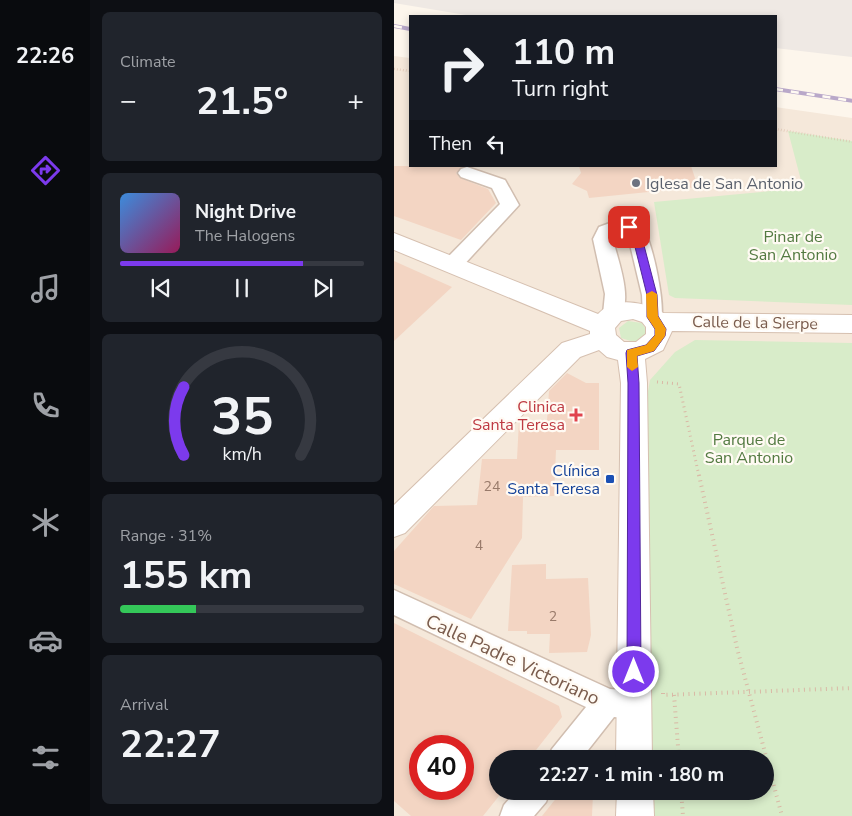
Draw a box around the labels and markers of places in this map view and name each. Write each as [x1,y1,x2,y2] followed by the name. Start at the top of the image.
[646,173,803,195] place label: Iglesa de San Antonio
[630,177,642,189] marker: Iglesa de San Antonio
[608,206,650,248] pin
[472,396,565,436] place label: Clinica Santa Teresa
[569,408,583,422] marker: Clinica Santa Teresa
[507,460,600,500] place label: Clínica Santa Teresa
[604,473,616,485] marker: Clínica Santa Teresa

